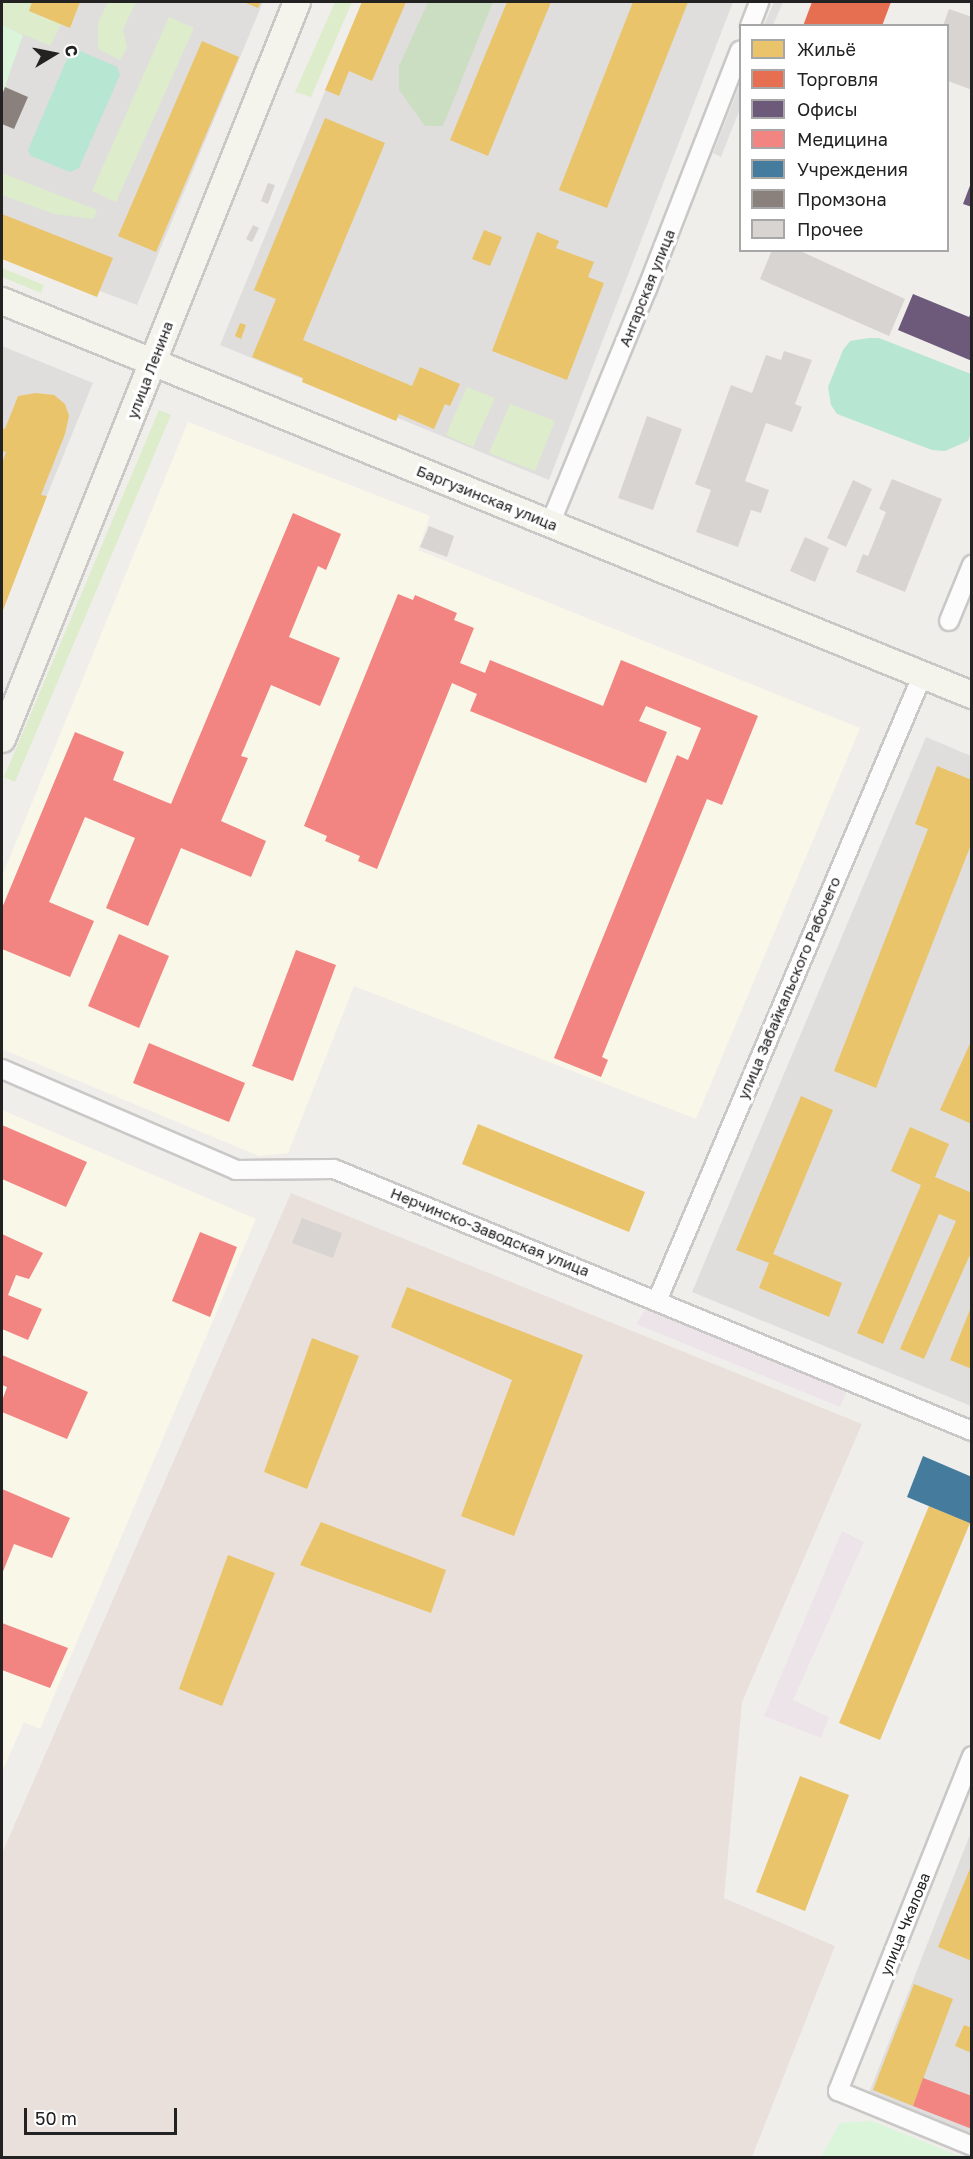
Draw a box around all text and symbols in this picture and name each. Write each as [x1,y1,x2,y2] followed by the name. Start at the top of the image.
[24,24,84,84] north arrow
[739,24,949,252] legend
[797,38,856,60] text: Жильё
[61,44,83,58] text: С
[797,68,878,90] text: Торговля
[797,98,858,120] text: Офисы
[797,128,888,150] text: Медицина
[797,158,908,180] text: Учреждения
[797,188,887,210] text: Промзона
[797,218,863,240] text: Прочее
[615,227,679,349] street label: Ангарская улица
[123,319,177,421] street label: улица Ленина
[414,461,560,535] street label: Баргузинская улица
[734,874,844,1102] street label: улица Забайкальского Рабочего
[388,1184,592,1280] street label: Нерчинско-Заводская улица
[876,1870,934,1978] street label: улица Чкалова
[27,2096,180,2134] scale bar
[35,2107,77,2129] text: 50 m

